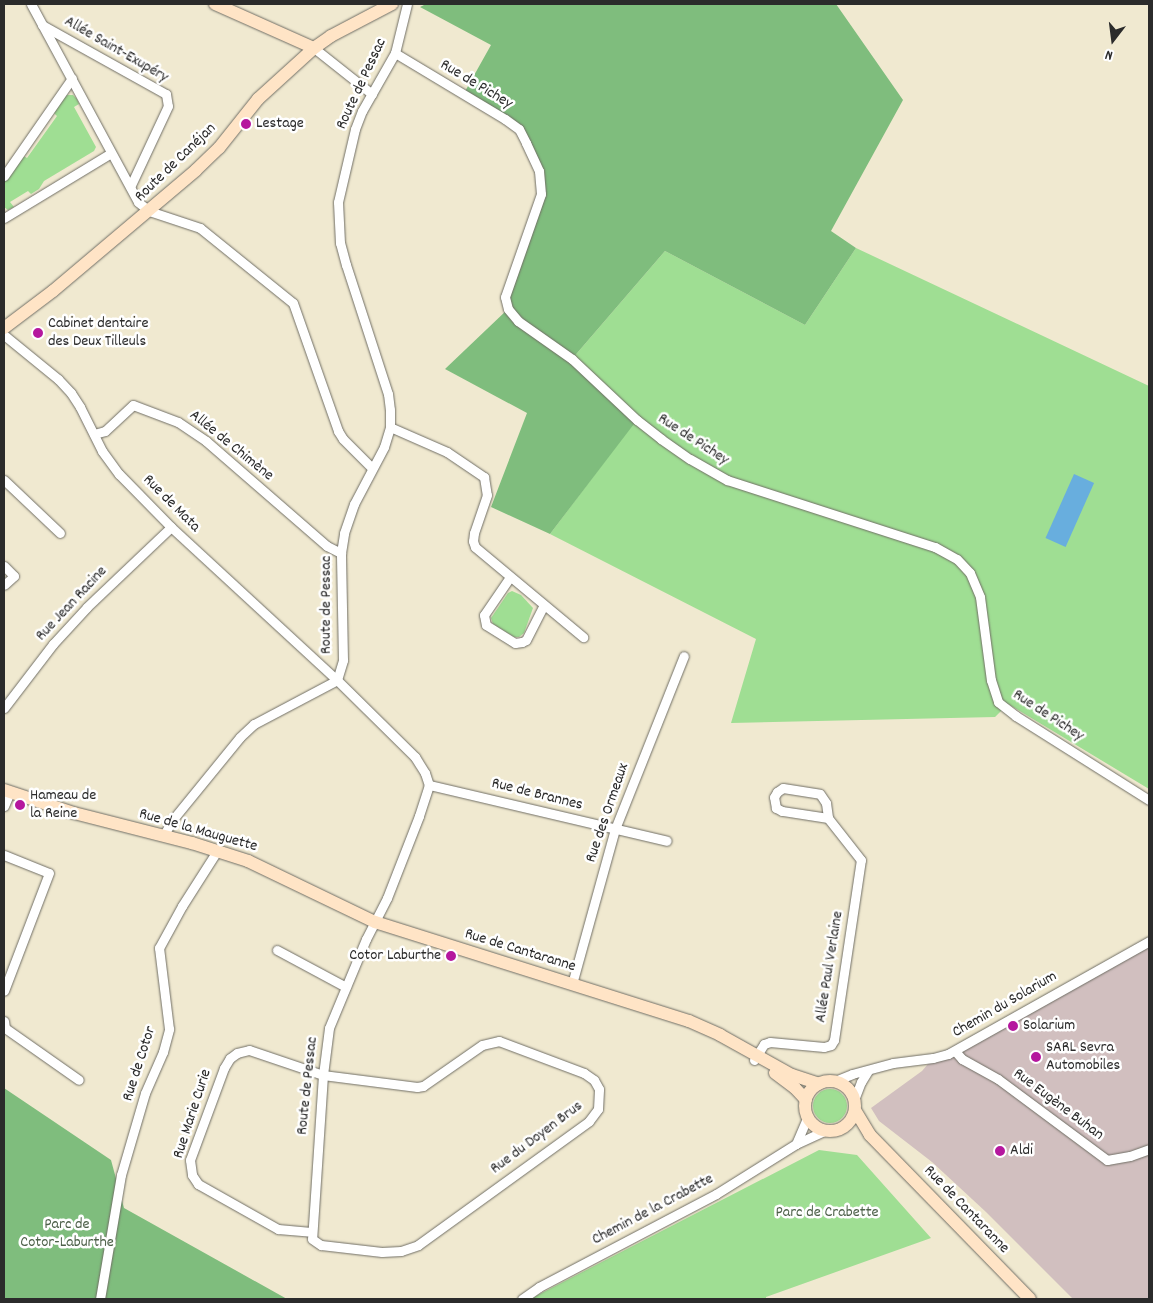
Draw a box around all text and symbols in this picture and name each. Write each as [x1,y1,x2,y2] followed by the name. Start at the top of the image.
[61,12,171,88] street label: Allée Saint-Exupéry
[1088,15,1138,65] north arrow
[333,35,391,133] street label: Route de Pessac
[1103,44,1115,65] text: N
[436,56,516,114] street label: Rue de Pichey
[256,114,304,134] place label: Lestage
[240,118,252,130] marker: Lestage
[131,119,221,207] street label: Route de Canéjan
[48,314,149,352] place label: Cabinet dentaire des Deux Tilleuls
[32,327,44,339] marker: Cabinet dentaire des Deux Tilleuls
[185,406,277,486] street label: Allée de Chimène
[654,410,732,470] street label: Rue de Pichey
[138,471,204,537] street label: Rue de Mata
[317,556,337,654] street label: Route de Pessac
[32,562,112,646] street label: Rue Jean Racine
[1009,686,1087,746] street label: Rue de Pichey
[582,761,634,865] street label: Rue des Ormeaux
[489,774,585,816] street label: Rue de Brannes
[30,786,96,824] place label: Hameau de la Reine
[14,799,26,811] marker: Hameau de la Reine
[137,805,259,857] street label: Rue de la Mauguette
[812,910,848,1024] street label: Allée Paul Verlaine
[462,925,578,977] street label: Rue de Cantaranne
[349,946,441,966] place label: Cotor Laburthe
[445,950,457,962] marker: Cotor Laburthe
[949,967,1061,1043] street label: Chemin du Solarium
[1023,1016,1075,1036] place label: Solarium
[1007,1020,1019,1032] marker: Solarium
[119,1024,161,1104] street label: Rue de Cotor
[293,1036,323,1136] street label: Route de Pessac
[1046,1038,1120,1076] place label: SARL Sevra Automobiles
[1030,1051,1042,1063] marker: SARL Sevra Automobiles
[1009,1065,1107,1145] street label: Rue Eugène Buhan
[170,1067,216,1161] street label: Rue Marie Curie
[487,1097,587,1179] street label: Rue du Doyen Brus
[1010,1141,1033,1161] place label: Aldi
[994,1145,1006,1157] marker: Aldi
[919,1162,1013,1258] street label: Rue de Cantaranne
[589,1170,717,1250] street label: Chemin de la Crabette
[775,1203,879,1223] park label: Parc de Crabette
[20,1215,114,1253] park label: Parc de Cotor-Laburthe

